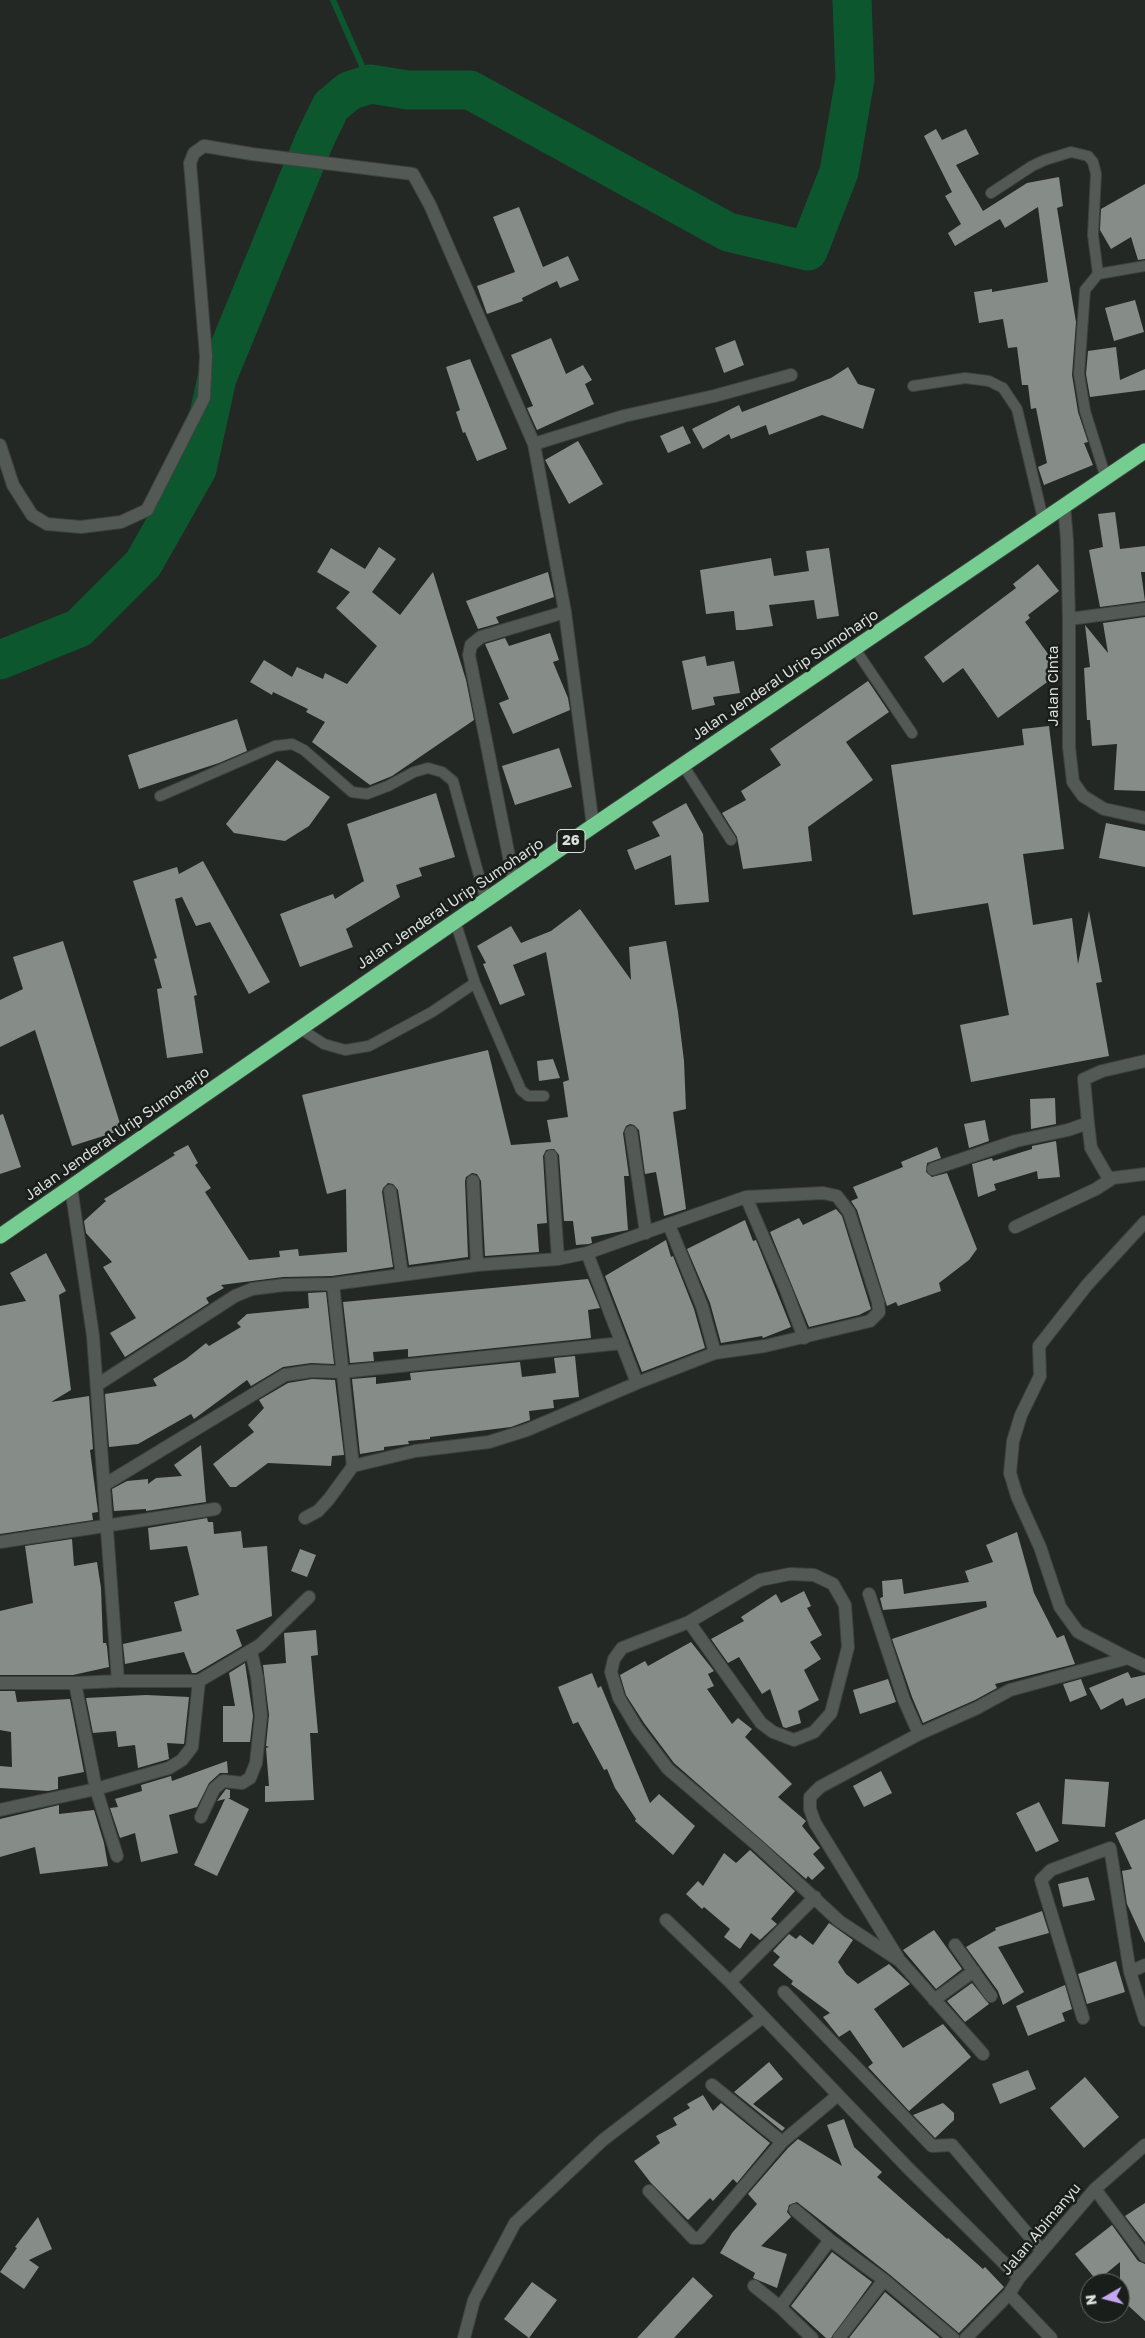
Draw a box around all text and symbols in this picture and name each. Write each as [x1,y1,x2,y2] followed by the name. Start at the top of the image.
[688,606,882,744] street label: Jalan Jenderal Urip Sumoharjo
[1044,646,1062,726] street label: Jalan Cinta
[557,829,585,852] road number: 26
[353,835,547,973] street label: Jalan Jenderal Urip Sumoharjo
[21,1063,213,1205] street label: Jalan Jenderal Urip Sumoharjo
[997,2179,1085,2279] street label: Jalan Abimanyu
[1080,2273,1130,2323] north arrow
[1081,2294,1100,2306] text: N

